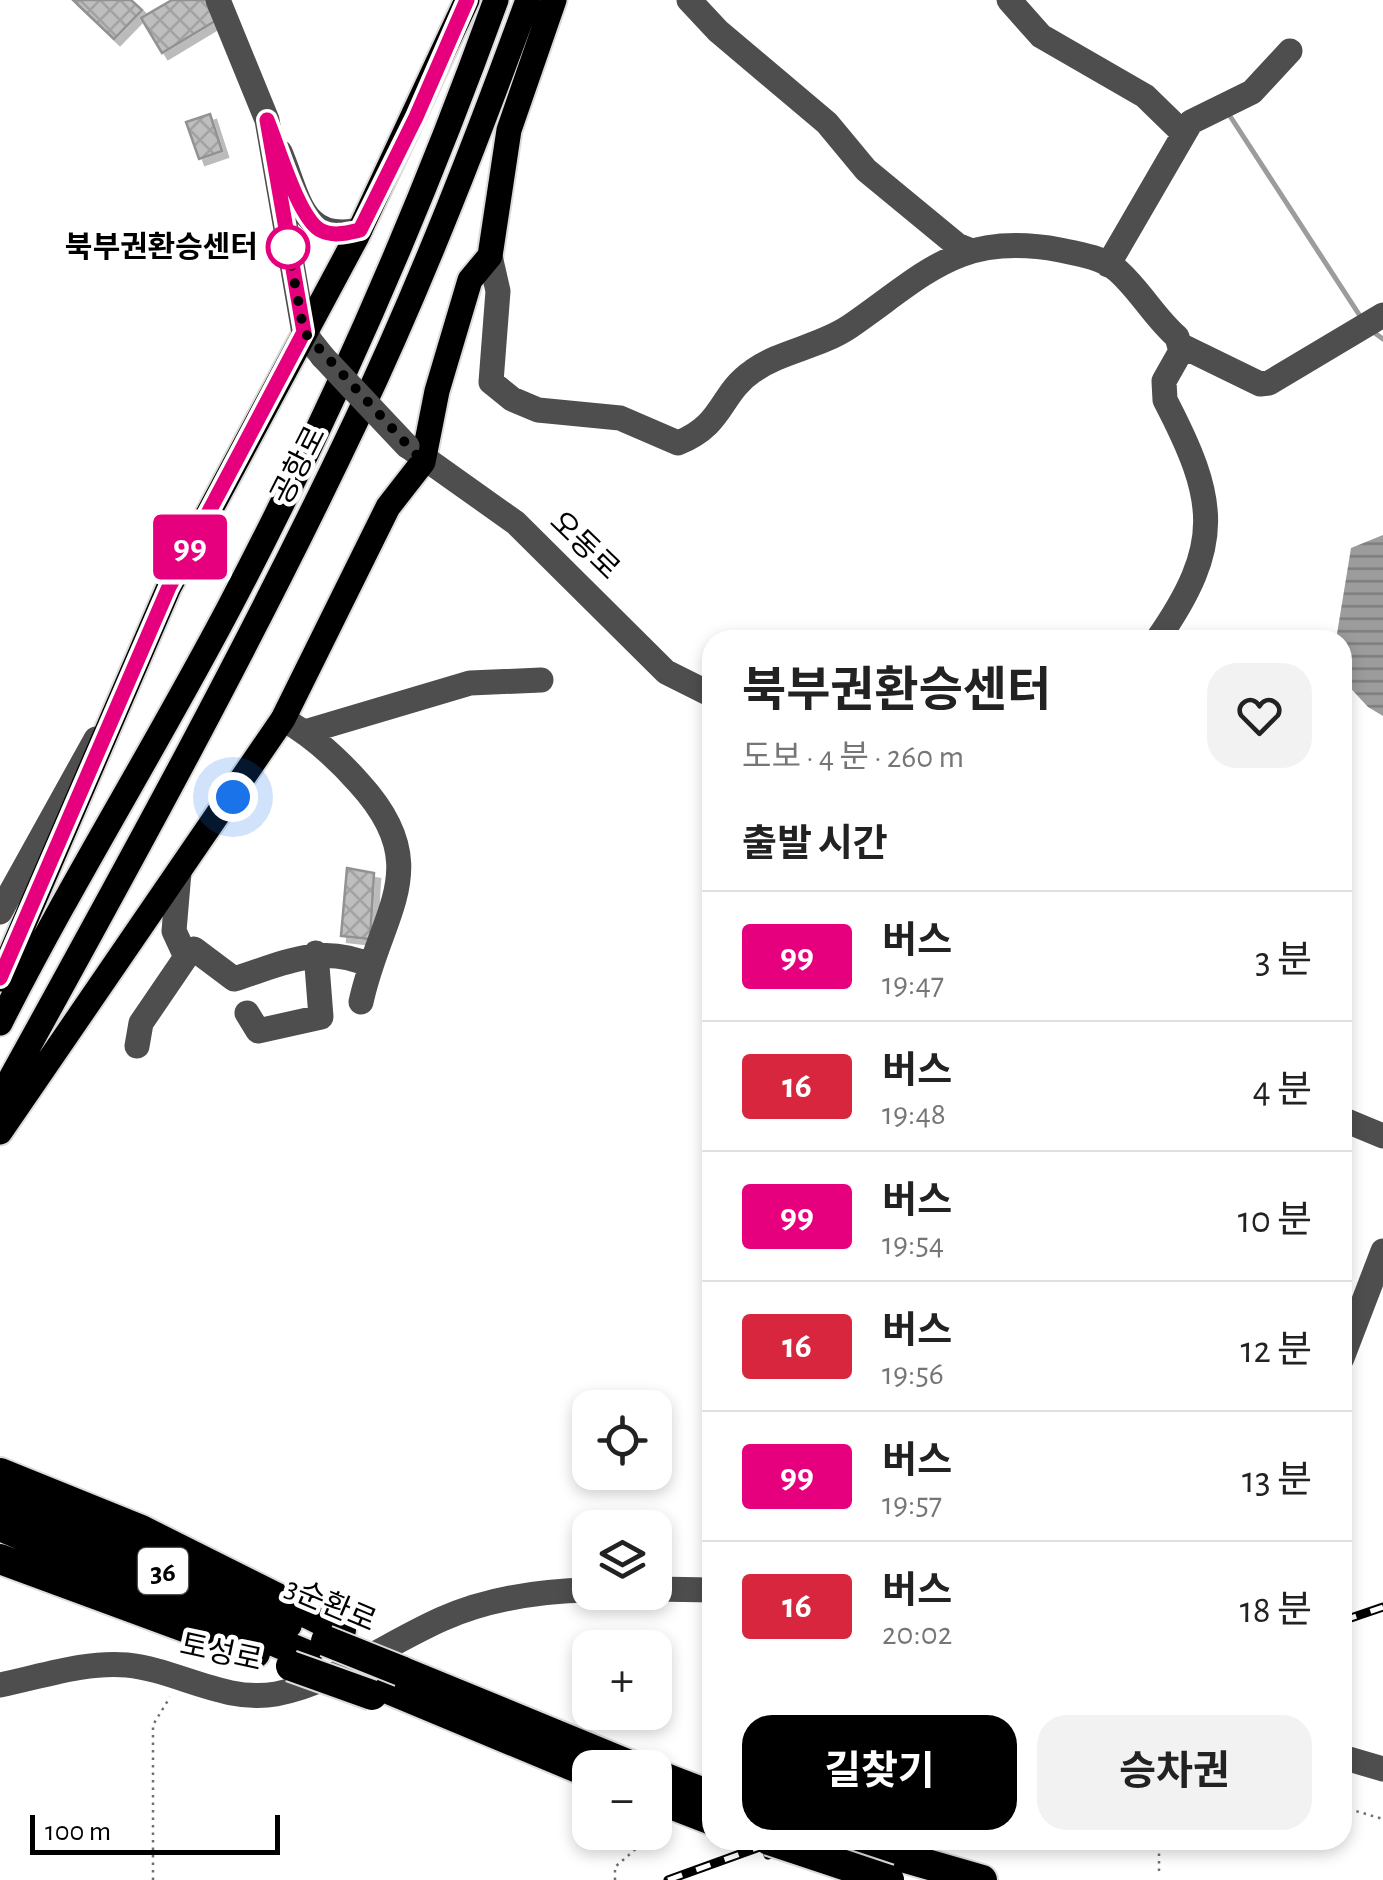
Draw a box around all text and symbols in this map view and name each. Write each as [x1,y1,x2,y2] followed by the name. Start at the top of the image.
[267,226,309,268] marker: 북부권환승센터
[65,231,258,263] place label: 북부권환승센터
[265,421,331,509] street label: 공항로
[544,506,625,585] street label: 오동로
[145,514,235,580] line badge: 99
[173,530,207,565] text: 99
[1207,663,1312,768] button: heart
[742,668,1051,716] text: 북부권환승센터
[742,741,964,773] text: 도보 · 4 분 · 260 m
[208,772,258,822] your location
[742,826,888,864] text: 출발 시간
[882,923,952,961] text: 버스
[780,939,814,974] text: 99
[1255,942,1312,980] text: 3 분
[882,968,944,1000] text: 19:47
[882,1053,952,1091] text: 버스
[782,1069,812,1104] text: 16
[1252,1072,1312,1110] text: 4 분
[882,1098,946,1130] text: 19:48
[882,1183,952,1221] text: 버스
[780,1199,814,1234] text: 99
[1238,1202,1312,1240] text: 10 분
[882,1228,944,1260] text: 19:54
[882,1313,952,1351] text: 버스
[782,1329,812,1364] text: 16
[1240,1332,1312,1370] text: 12 분
[882,1358,944,1390] text: 19:56
[572,1390,672,1850] map controls
[572,1390,672,1490] button: locate
[882,1443,952,1481] text: 버스
[780,1459,814,1494] text: 99
[1242,1462,1312,1500] text: 13 분
[882,1488,942,1520] text: 19:57
[572,1510,672,1610] button: layers
[138,1548,188,1594] road number: 36
[281,1572,381,1637] street label: 3순환로
[882,1573,952,1611] text: 버스
[782,1589,812,1624] text: 16
[1240,1592,1312,1630] text: 18 분
[882,1618,952,1650] text: 20:02
[177,1629,265,1676] street label: 토성로
[572,1630,672,1730] button: +
[742,1715,1017,1830] button: 길찾기
[1037,1715,1312,1830] button: 승차권
[572,1750,672,1850] button: −
[30,1810,280,1854] scale bar
[45,1818,111,1846] text: 100 m

